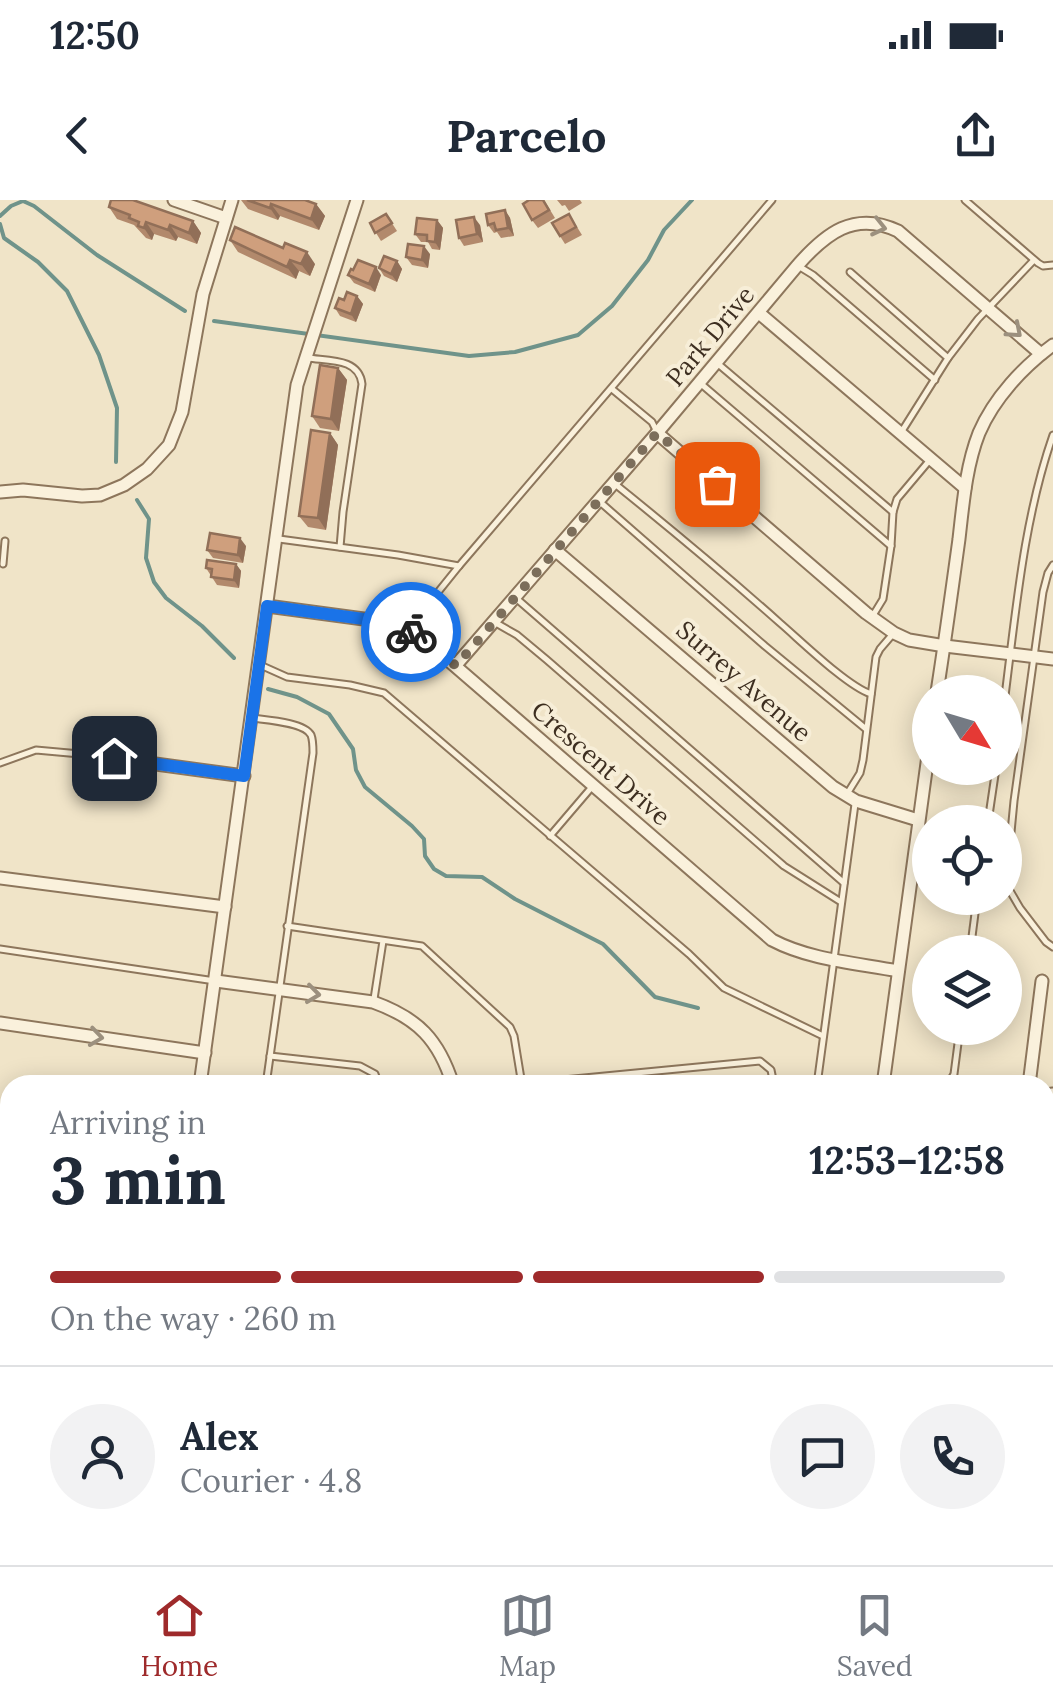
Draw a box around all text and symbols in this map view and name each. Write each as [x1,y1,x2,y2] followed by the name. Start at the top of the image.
[50,11,140,59] text: 12:50
[446,107,607,164] text: Parcelo
[50,108,105,163] icon: back
[948,108,1003,163] icon: share
[870,215,887,236] one-way arrow
[659,279,761,393] street label: Park Drive
[1003,320,1022,338] one-way arrow
[675,442,760,527] pin
[690,457,745,512] icon: bag
[361,582,461,682] courier
[384,605,439,660] icon: bike
[670,614,818,748] street label: Surrey Avenue
[912,675,1022,785] north arrow
[912,675,1022,1045] map controls
[525,694,677,832] street label: Crescent Drive
[72,716,157,801] pin
[87,731,142,786] icon: home
[912,805,1022,915] button: locate
[912,935,1022,1045] button: layers
[305,983,321,1004] one-way arrow
[88,1026,105,1047] one-way arrow
[50,1102,206,1143] text: Arriving in
[809,1136,1005,1184] text: 12:53–12:58
[50,1139,226,1222] text: 3 min
[50,1298,336,1339] text: On the way · 260 m
[50,1404,155,1509] button: person
[770,1404,875,1509] button: chat
[900,1404,1005,1509] button: phone
[180,1412,259,1460] text: Alex
[180,1460,362,1501] text: Courier · 4.8
[140,1588,218,1684] tab: Home
[499,1588,556,1684] tab: Map
[837,1588,913,1684] tab: Saved

